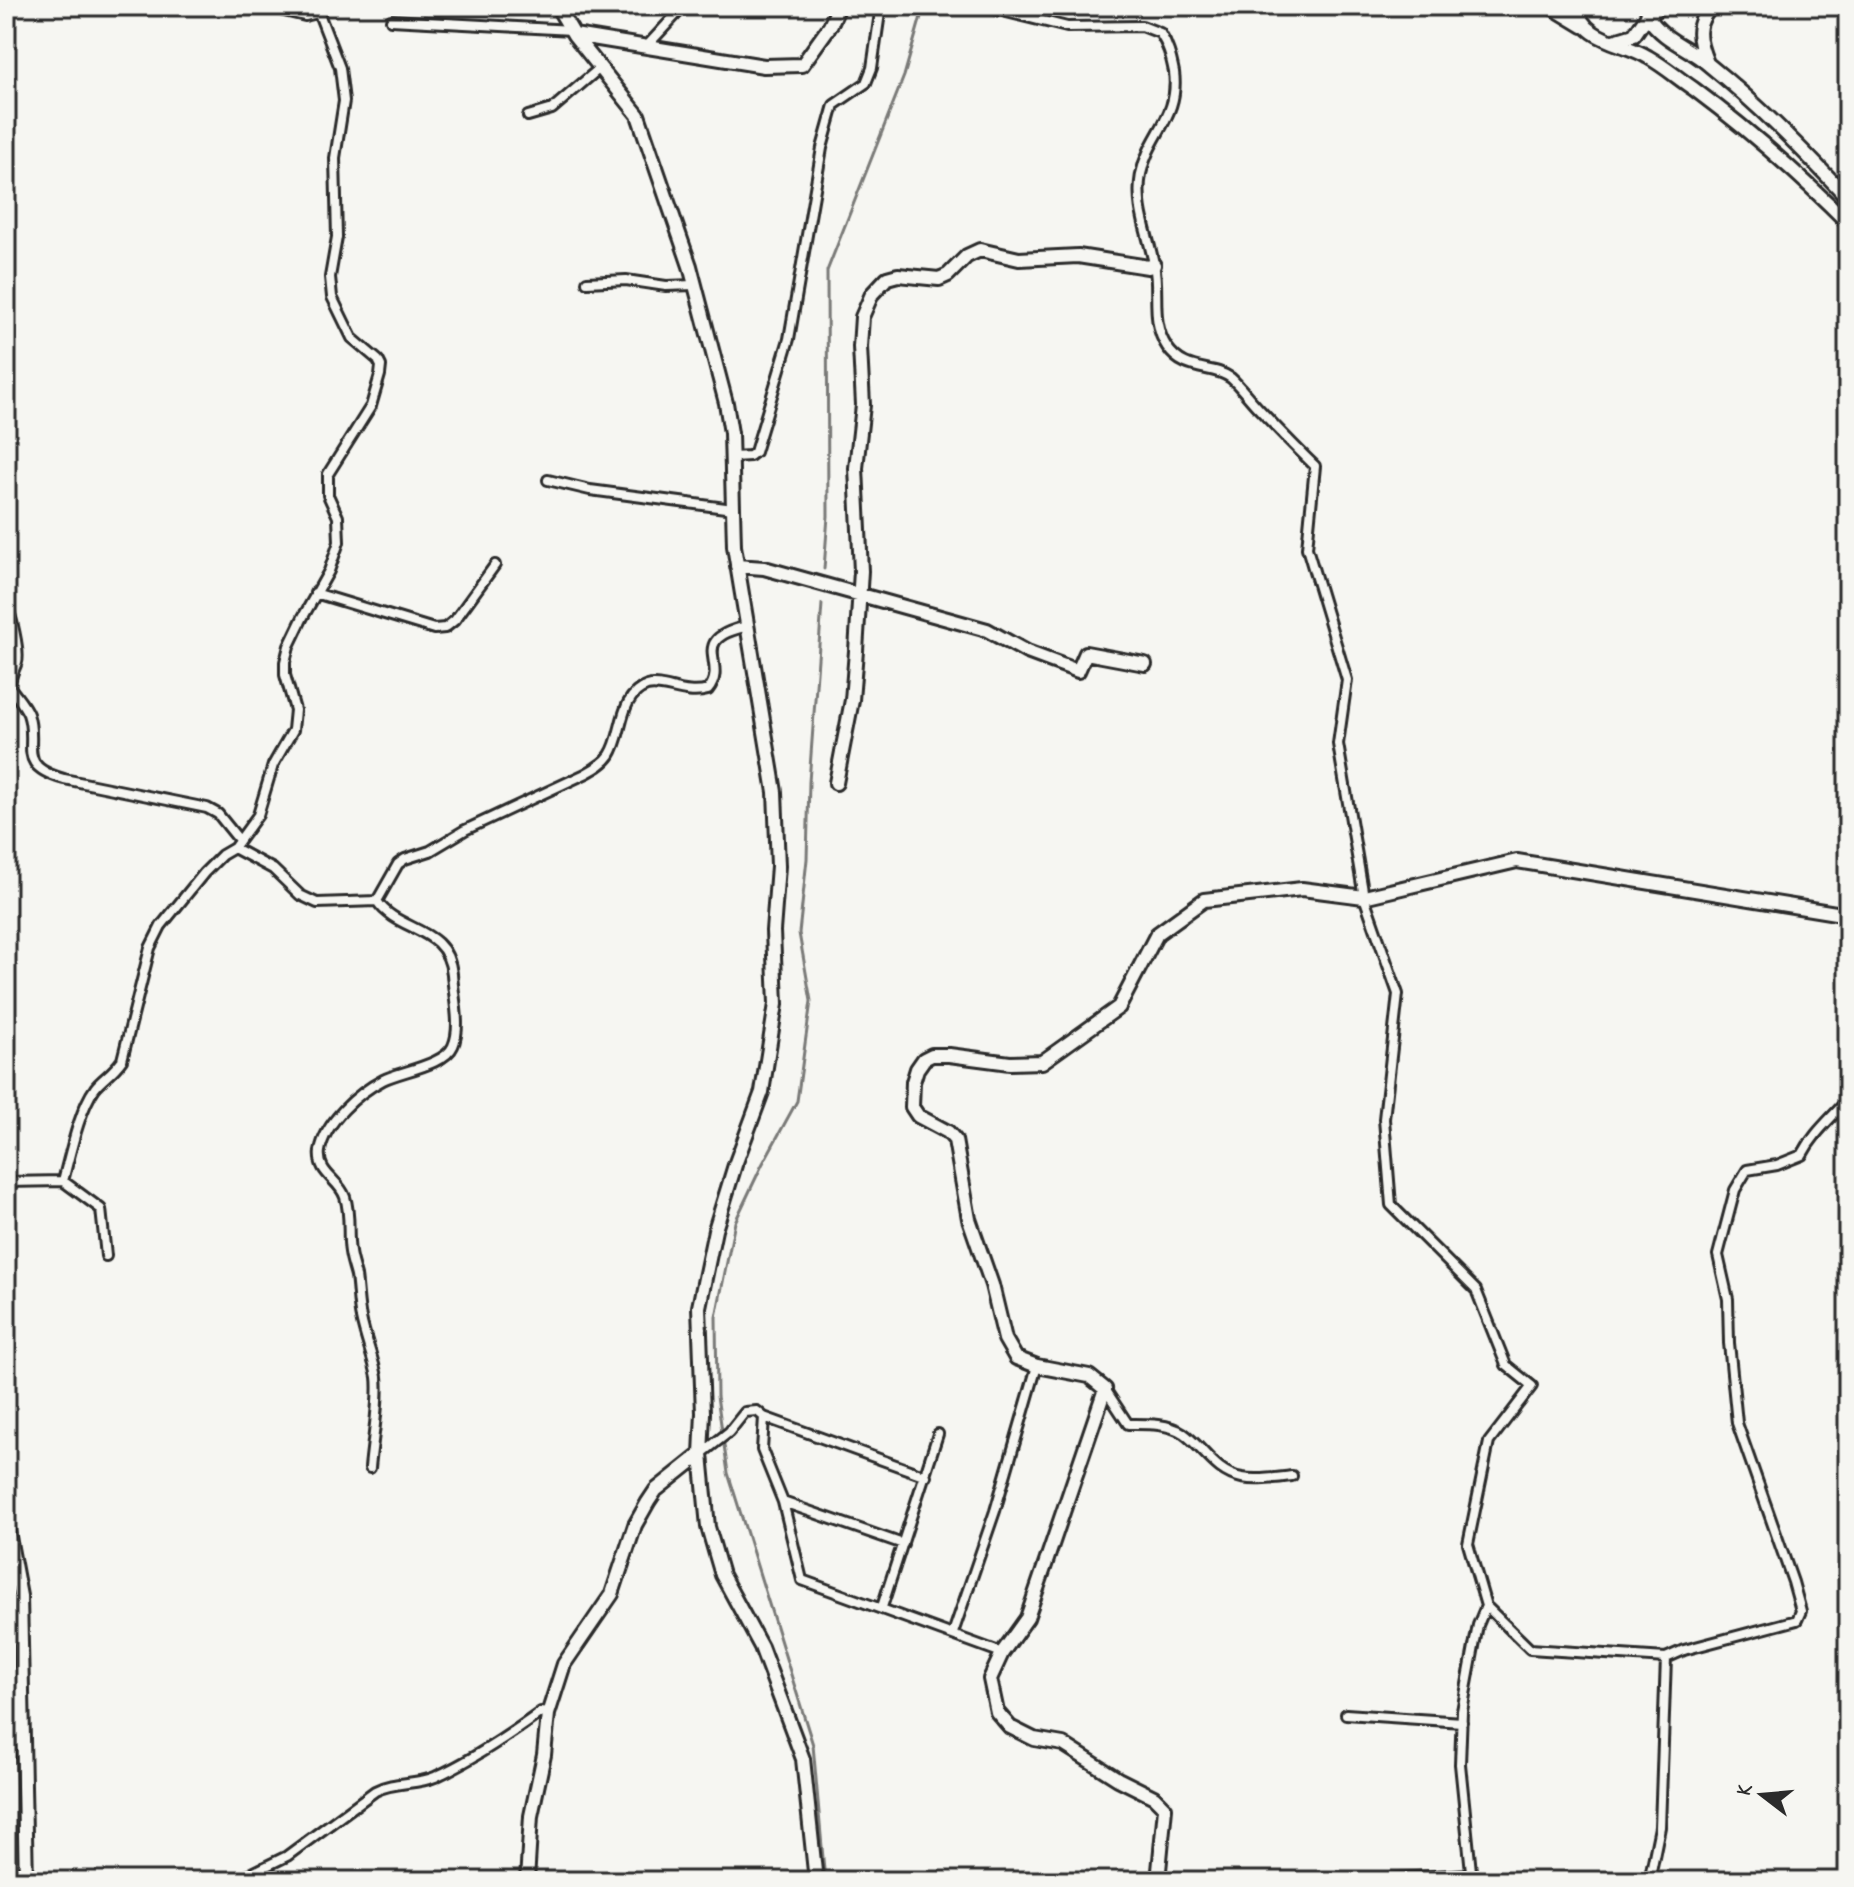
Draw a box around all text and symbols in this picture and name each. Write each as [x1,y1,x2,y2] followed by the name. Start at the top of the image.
[1722,1755,1802,1835] north arrow
[1729,1779,1763,1800] text: K

